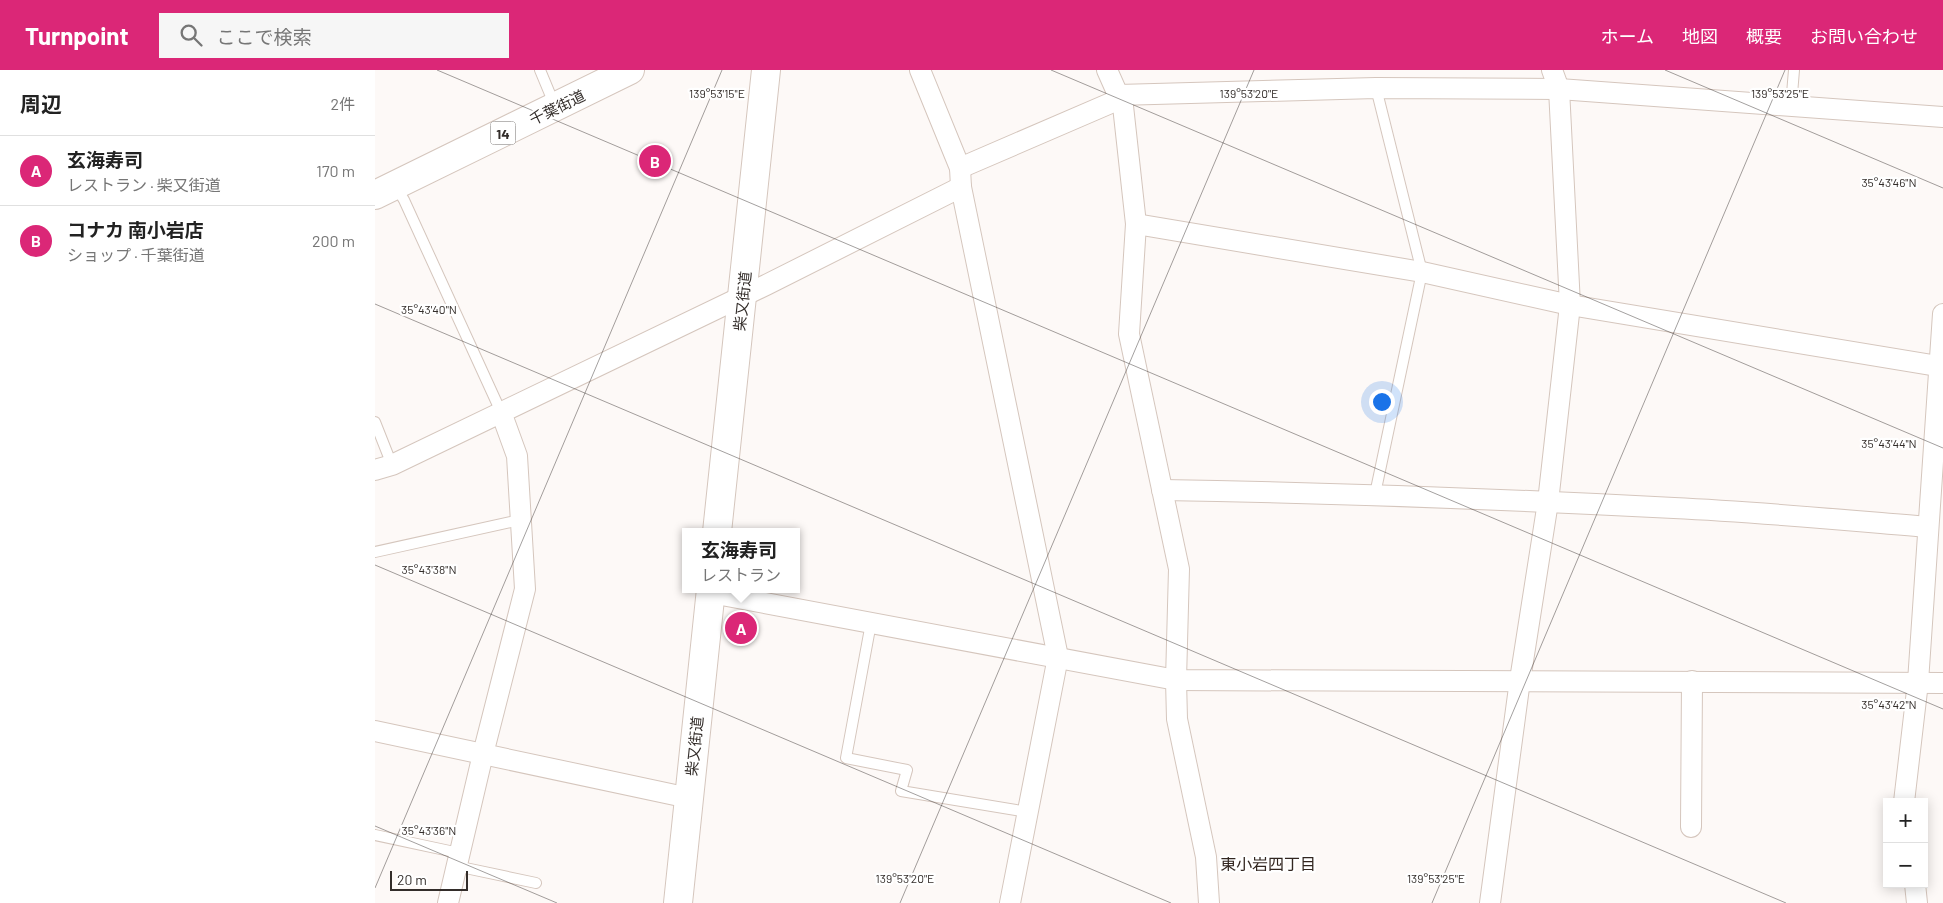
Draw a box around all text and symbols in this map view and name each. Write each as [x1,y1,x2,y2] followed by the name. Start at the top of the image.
[159,13,509,58] search box
[25,21,129,50] text: Turnpoint
[177,21,205,49] icon: search
[217,25,312,48] text: ここで検索
[1601,25,1654,47] text: ホーム
[1682,25,1718,47] text: 地図
[1746,25,1782,47] text: 概要
[1810,25,1918,47] text: お問い合わせ
[526,86,588,128] street label: 千葉街道
[689,86,745,100] text: 139°53'15"E
[1220,86,1278,100] text: 139°53'20"E
[1751,86,1809,100] text: 139°53'25"E
[20,91,62,116] text: 周辺
[330,94,355,113] text: 2件
[491,122,515,144] road number: 14
[639,142,671,180] pin: B
[67,148,143,171] text: 玄海寿司
[31,161,41,180] text: A
[316,161,355,180] text: 170 m
[67,175,221,194] text: レストラン · 柴又街道
[1861,175,1917,189] text: 35°43'46"N
[67,218,204,241] text: コナカ 南小岩店
[31,231,41,250] text: B
[312,231,355,250] text: 200 m
[67,245,205,264] text: ショップ · 千葉街道
[730,270,754,332] street label: 柴又街道
[401,302,457,316] text: 35°43'40"N
[1369,389,1395,415] your location
[1861,436,1917,450] text: 35°43'44"N
[682,528,800,593] popup
[701,538,777,561] text: 玄海寿司
[402,562,457,576] text: 35°43'38"N
[701,565,781,584] text: レストラン
[725,609,757,647] pin: A
[1861,697,1917,711] text: 35°43'42"N
[682,715,706,777] street label: 柴又街道
[1883,798,1928,888] map controls
[1883,798,1928,843] button: +
[402,823,456,837] text: 35°43'36"N
[1883,843,1928,888] button: −
[1220,854,1316,873] district label: 東小岩四丁目
[390,868,467,891] scale bar
[397,871,427,888] text: 20 m
[876,871,934,885] text: 139°53'20"E
[1407,871,1465,885] text: 139°53'25"E

